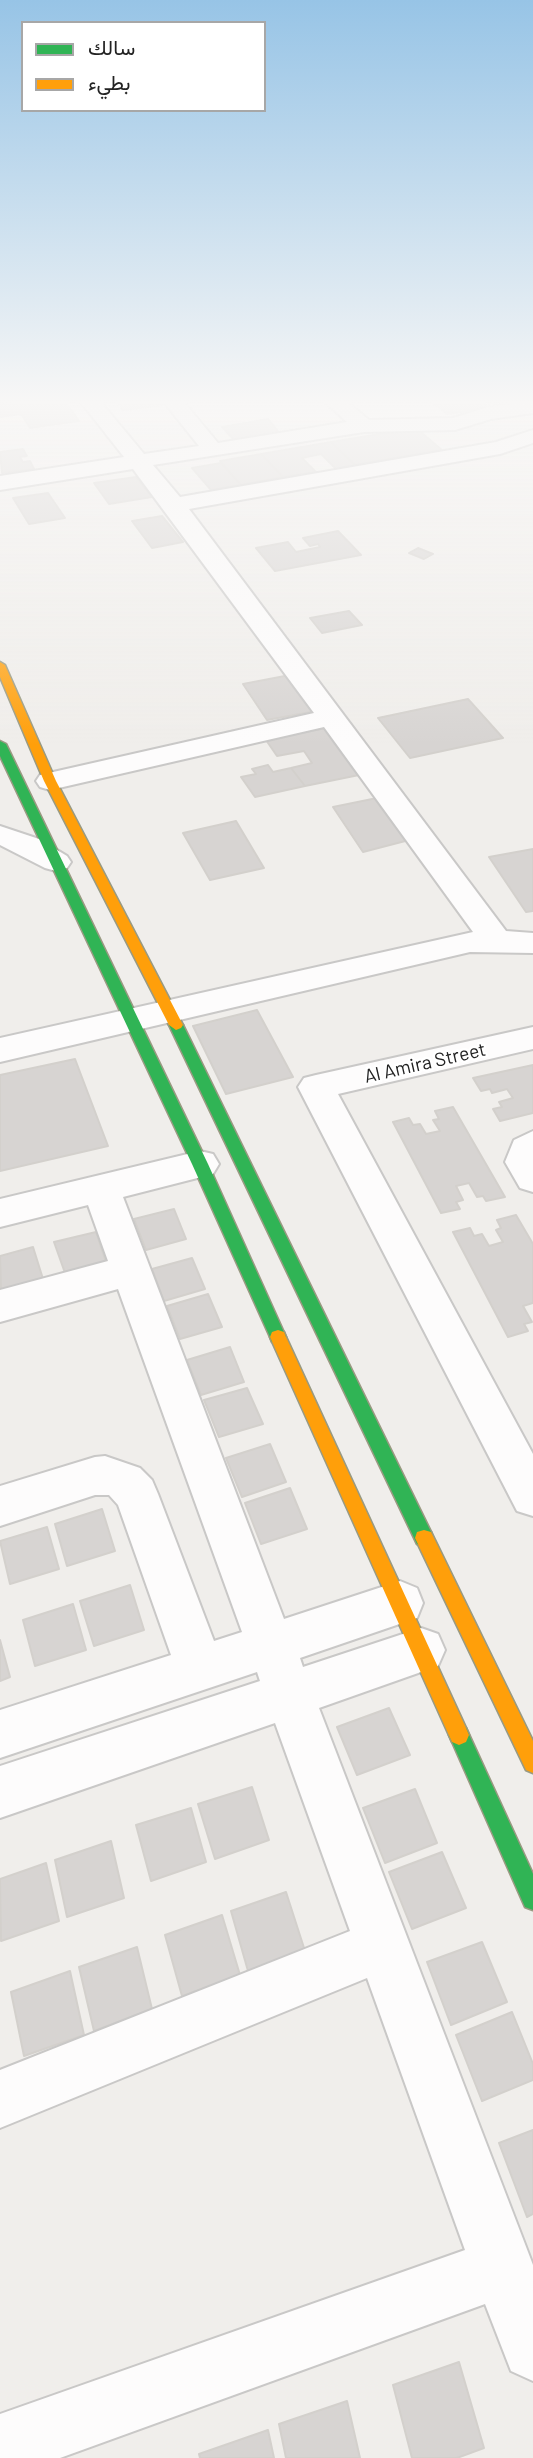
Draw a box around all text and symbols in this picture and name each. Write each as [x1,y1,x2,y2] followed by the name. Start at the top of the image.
[21,21,266,112] legend
[88,34,135,59] text: سالك
[88,69,131,94] text: بطيء
[362,1038,488,1088] street label: Al Amira Street

